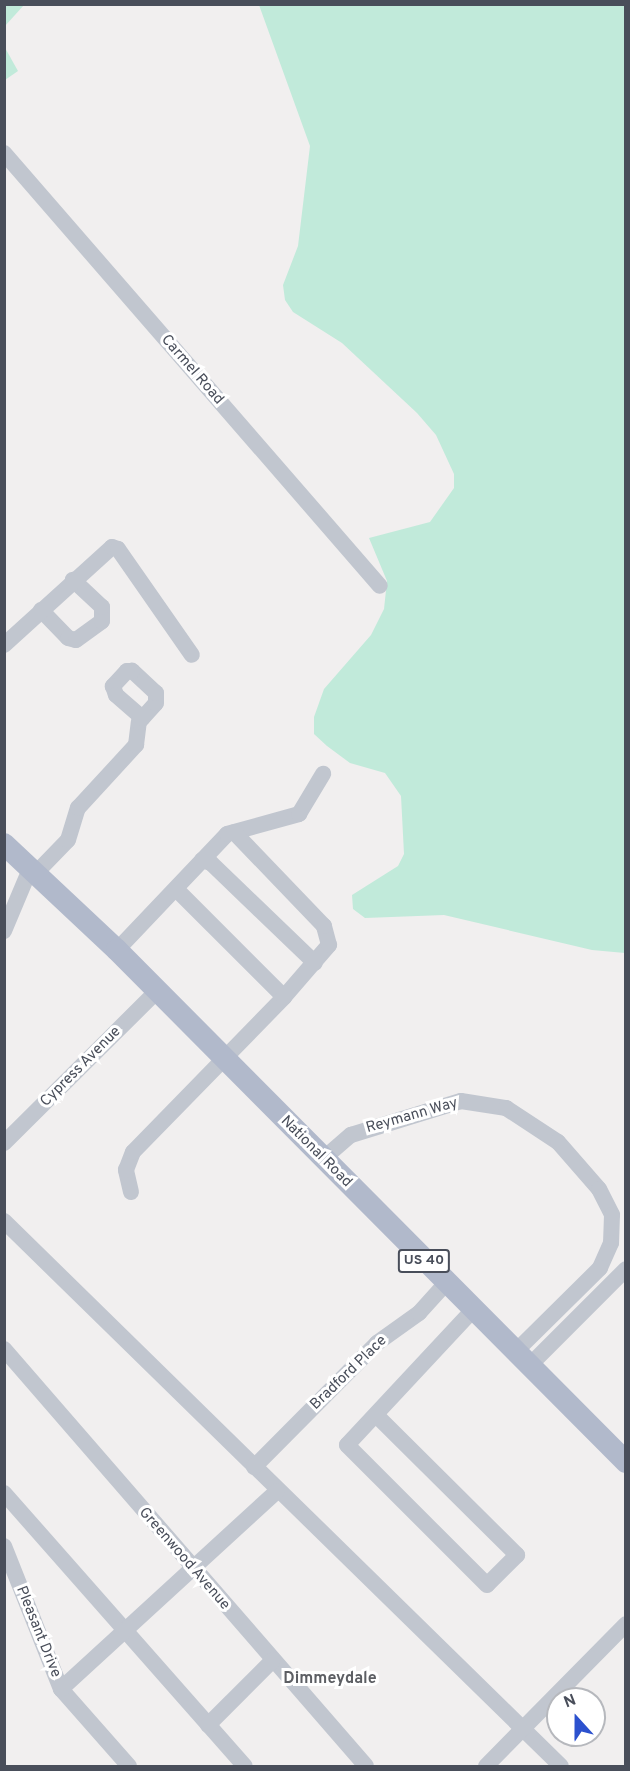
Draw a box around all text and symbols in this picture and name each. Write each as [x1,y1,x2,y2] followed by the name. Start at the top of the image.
[157,331,227,409] street label: Carmel Road
[37,1023,125,1111] street label: Cypress Avenue
[364,1094,460,1138] street label: Reymann Way
[276,1112,356,1192] street label: National Road
[397,1250,451,1272] road number: US 40
[307,1332,391,1414] street label: Bradford Place
[134,1504,234,1614] street label: Greenwood Avenue
[11,1584,65,1680] street label: Pleasant Drive
[283,1669,377,1689] district label: Dimmeydale
[546,1687,606,1747] north arrow
[561,1691,579,1713] text: N

